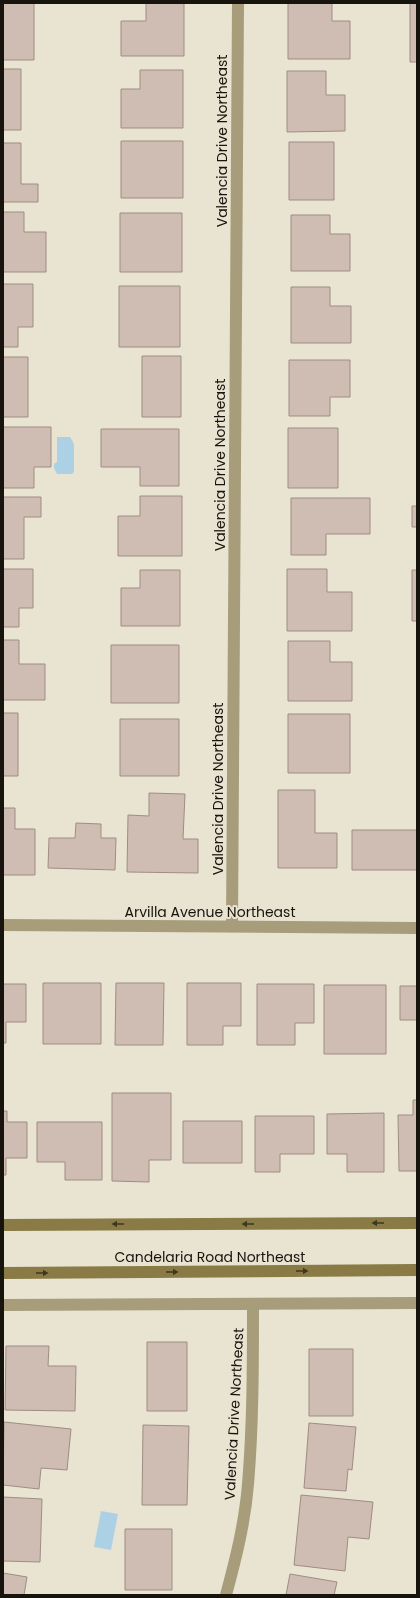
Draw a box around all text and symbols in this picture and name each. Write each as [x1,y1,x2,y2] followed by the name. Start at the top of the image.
[212,55,232,227] street label: Valencia Drive Northeast
[210,379,230,551] street label: Valencia Drive Northeast
[208,703,228,875] street label: Valencia Drive Northeast
[125,902,295,922] street label: Arvilla Avenue Northeast
[371,1220,384,1226] one-way arrow
[111,1221,124,1227] one-way arrow
[241,1221,254,1227] one-way arrow
[115,1247,305,1267] street label: Candelaria Road Northeast
[296,1268,309,1274] one-way arrow
[166,1269,179,1275] one-way arrow
[36,1270,49,1276] one-way arrow
[219,1327,249,1501] street label: Valencia Drive Northeast

